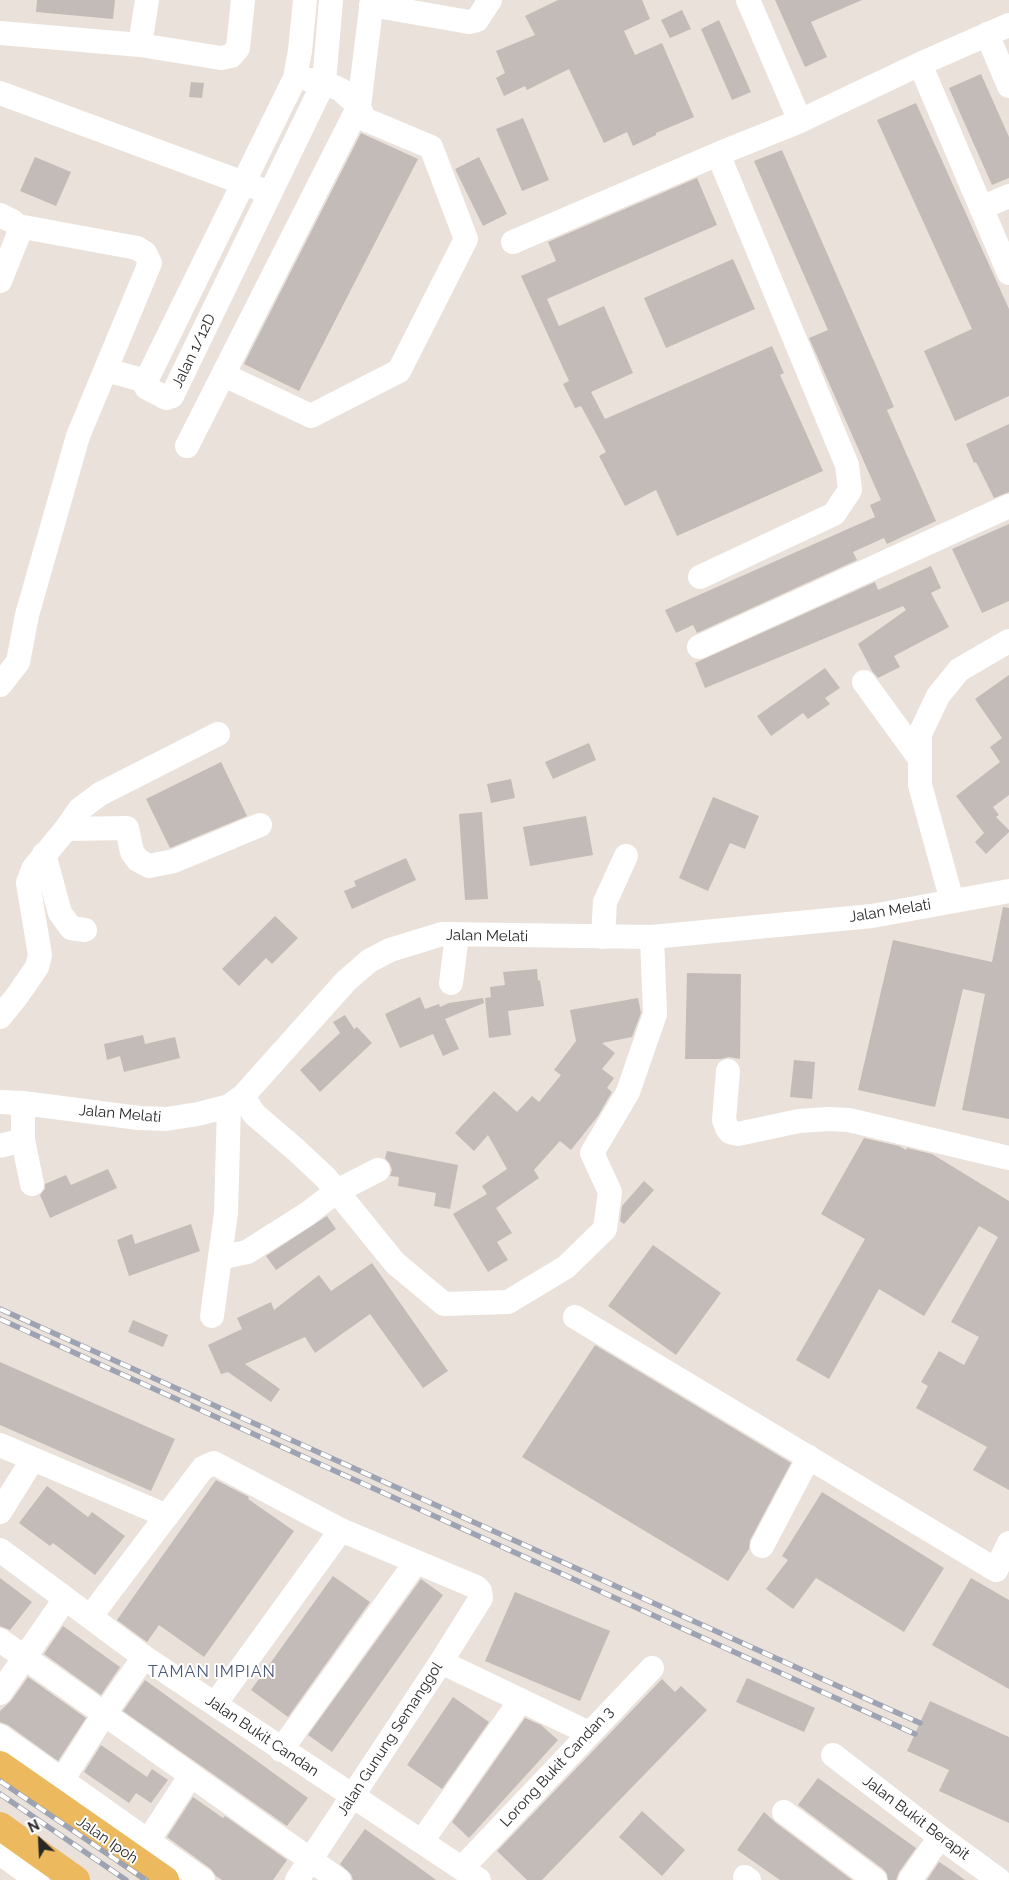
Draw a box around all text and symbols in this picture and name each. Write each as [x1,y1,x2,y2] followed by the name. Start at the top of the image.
[168,311,220,391] street label: Jalan 1/12D
[848,896,932,926] street label: Jalan Melati
[446,926,528,946] street label: Jalan Melati
[78,1101,162,1127] street label: Jalan Melati
[334,1659,446,1819] street label: Jalan Gunung Semanggol
[147,1662,277,1682] district label: TAMAN IMPIAN
[202,1691,322,1781] street label: Jalan Bukit Candan
[497,1703,617,1831] street label: Lorong Bukit Candan 3
[859,1772,973,1864] street label: Jalan Bukit Berapit
[73,1812,141,1868] street label: Jalan Ipoh
[15,1815,65,1865] north arrow
[25,1817,42,1836] text: N

